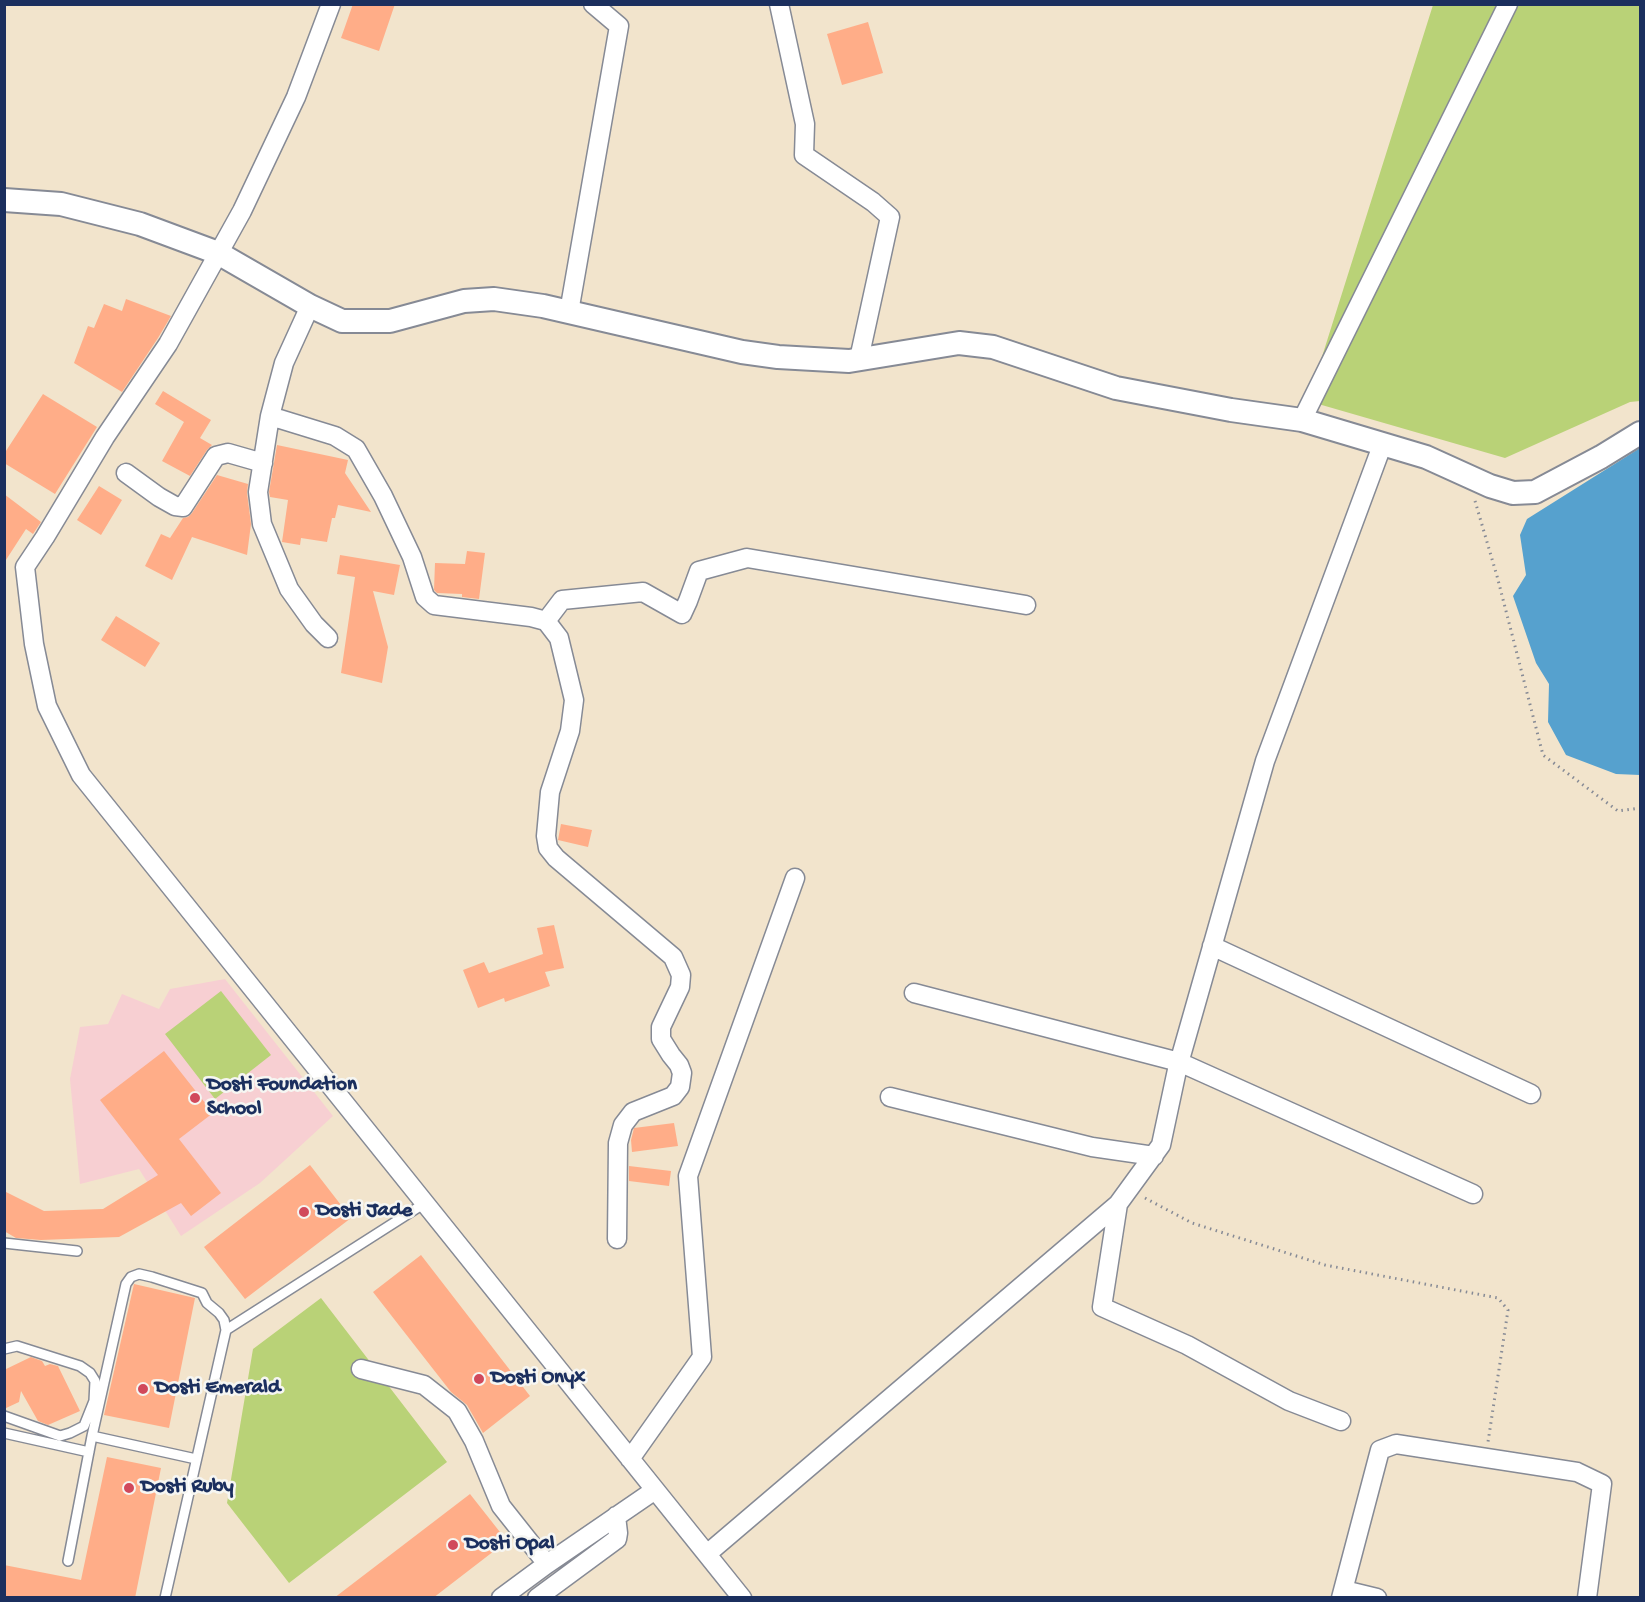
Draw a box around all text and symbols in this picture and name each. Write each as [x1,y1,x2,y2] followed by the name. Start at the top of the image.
[207,1073,357,1123] place label: Dosti Foundation School
[188,1091,202,1105] marker: Dosti Foundation School
[316,1199,412,1225] place label: Dosti Jade
[297,1205,311,1219] marker: Dosti Jade
[491,1366,585,1392] place label: Dosti Onyx
[472,1372,486,1386] marker: Dosti Onyx
[155,1376,280,1402] place label: Dosti Emerald
[136,1382,150,1396] marker: Dosti Emerald
[141,1475,234,1501] place label: Dosti Ruby
[122,1481,136,1495] marker: Dosti Ruby
[465,1532,555,1558] place label: Dosti Opal
[446,1538,460,1552] marker: Dosti Opal

